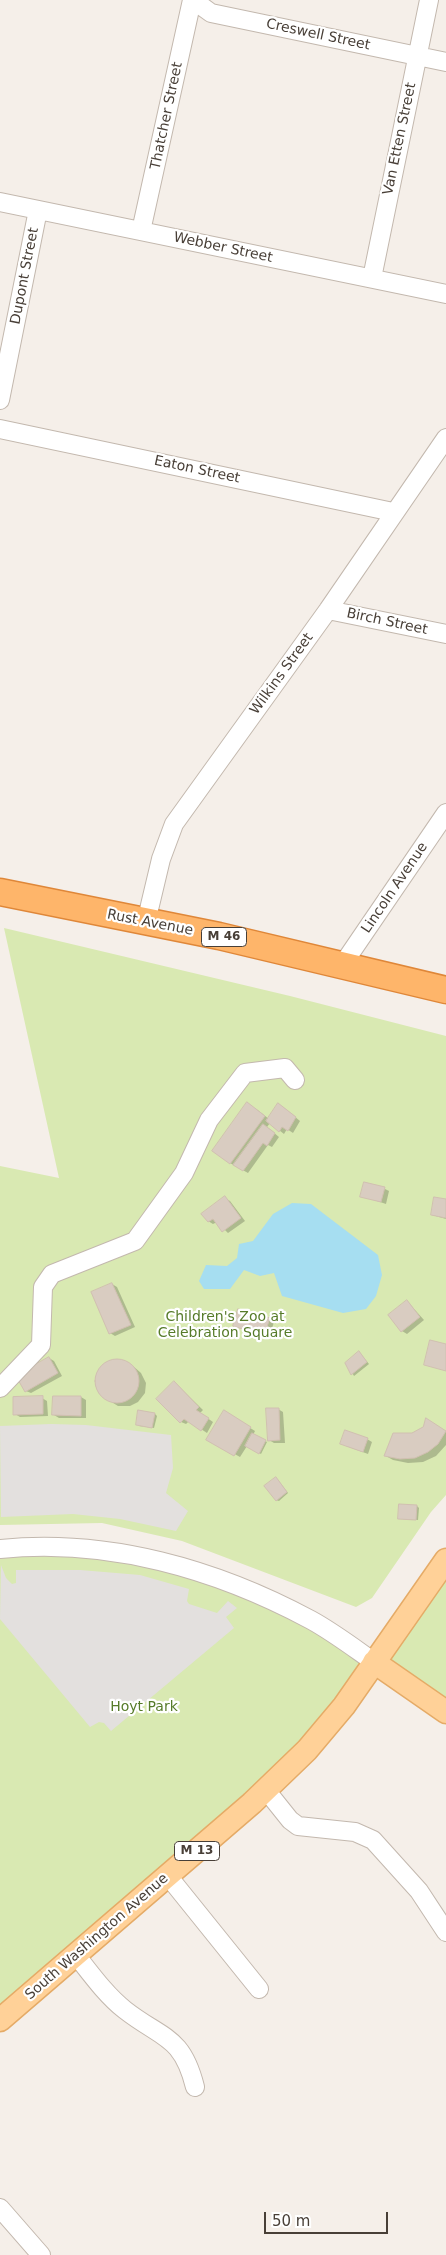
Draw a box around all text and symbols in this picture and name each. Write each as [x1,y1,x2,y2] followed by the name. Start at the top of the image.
[264,16,372,54] street label: Creswell Street
[147,61,187,171] street label: Thatcher Street
[380,81,420,197] street label: Van Etten Street
[7,226,43,326] street label: Dupont Street
[172,229,274,267] street label: Webber Street
[153,453,241,487] street label: Eaton Street
[345,605,429,639] street label: Birch Street
[247,630,317,718] street label: Wilkins Street
[358,839,432,937] street label: Lincoln Avenue
[106,906,194,940] street label: Rust Avenue
[202,928,246,946] road number: M 46
[158,1309,292,1341] park label: Children's Zoo at Celebration Square
[110,1699,178,1715] park label: Hoyt Park
[174,1842,220,1860] road number: M 13
[22,1870,172,2004] street label: South Washington Avenue
[266,2202,390,2234] scale bar
[272,2212,310,2230] text: 50 m

